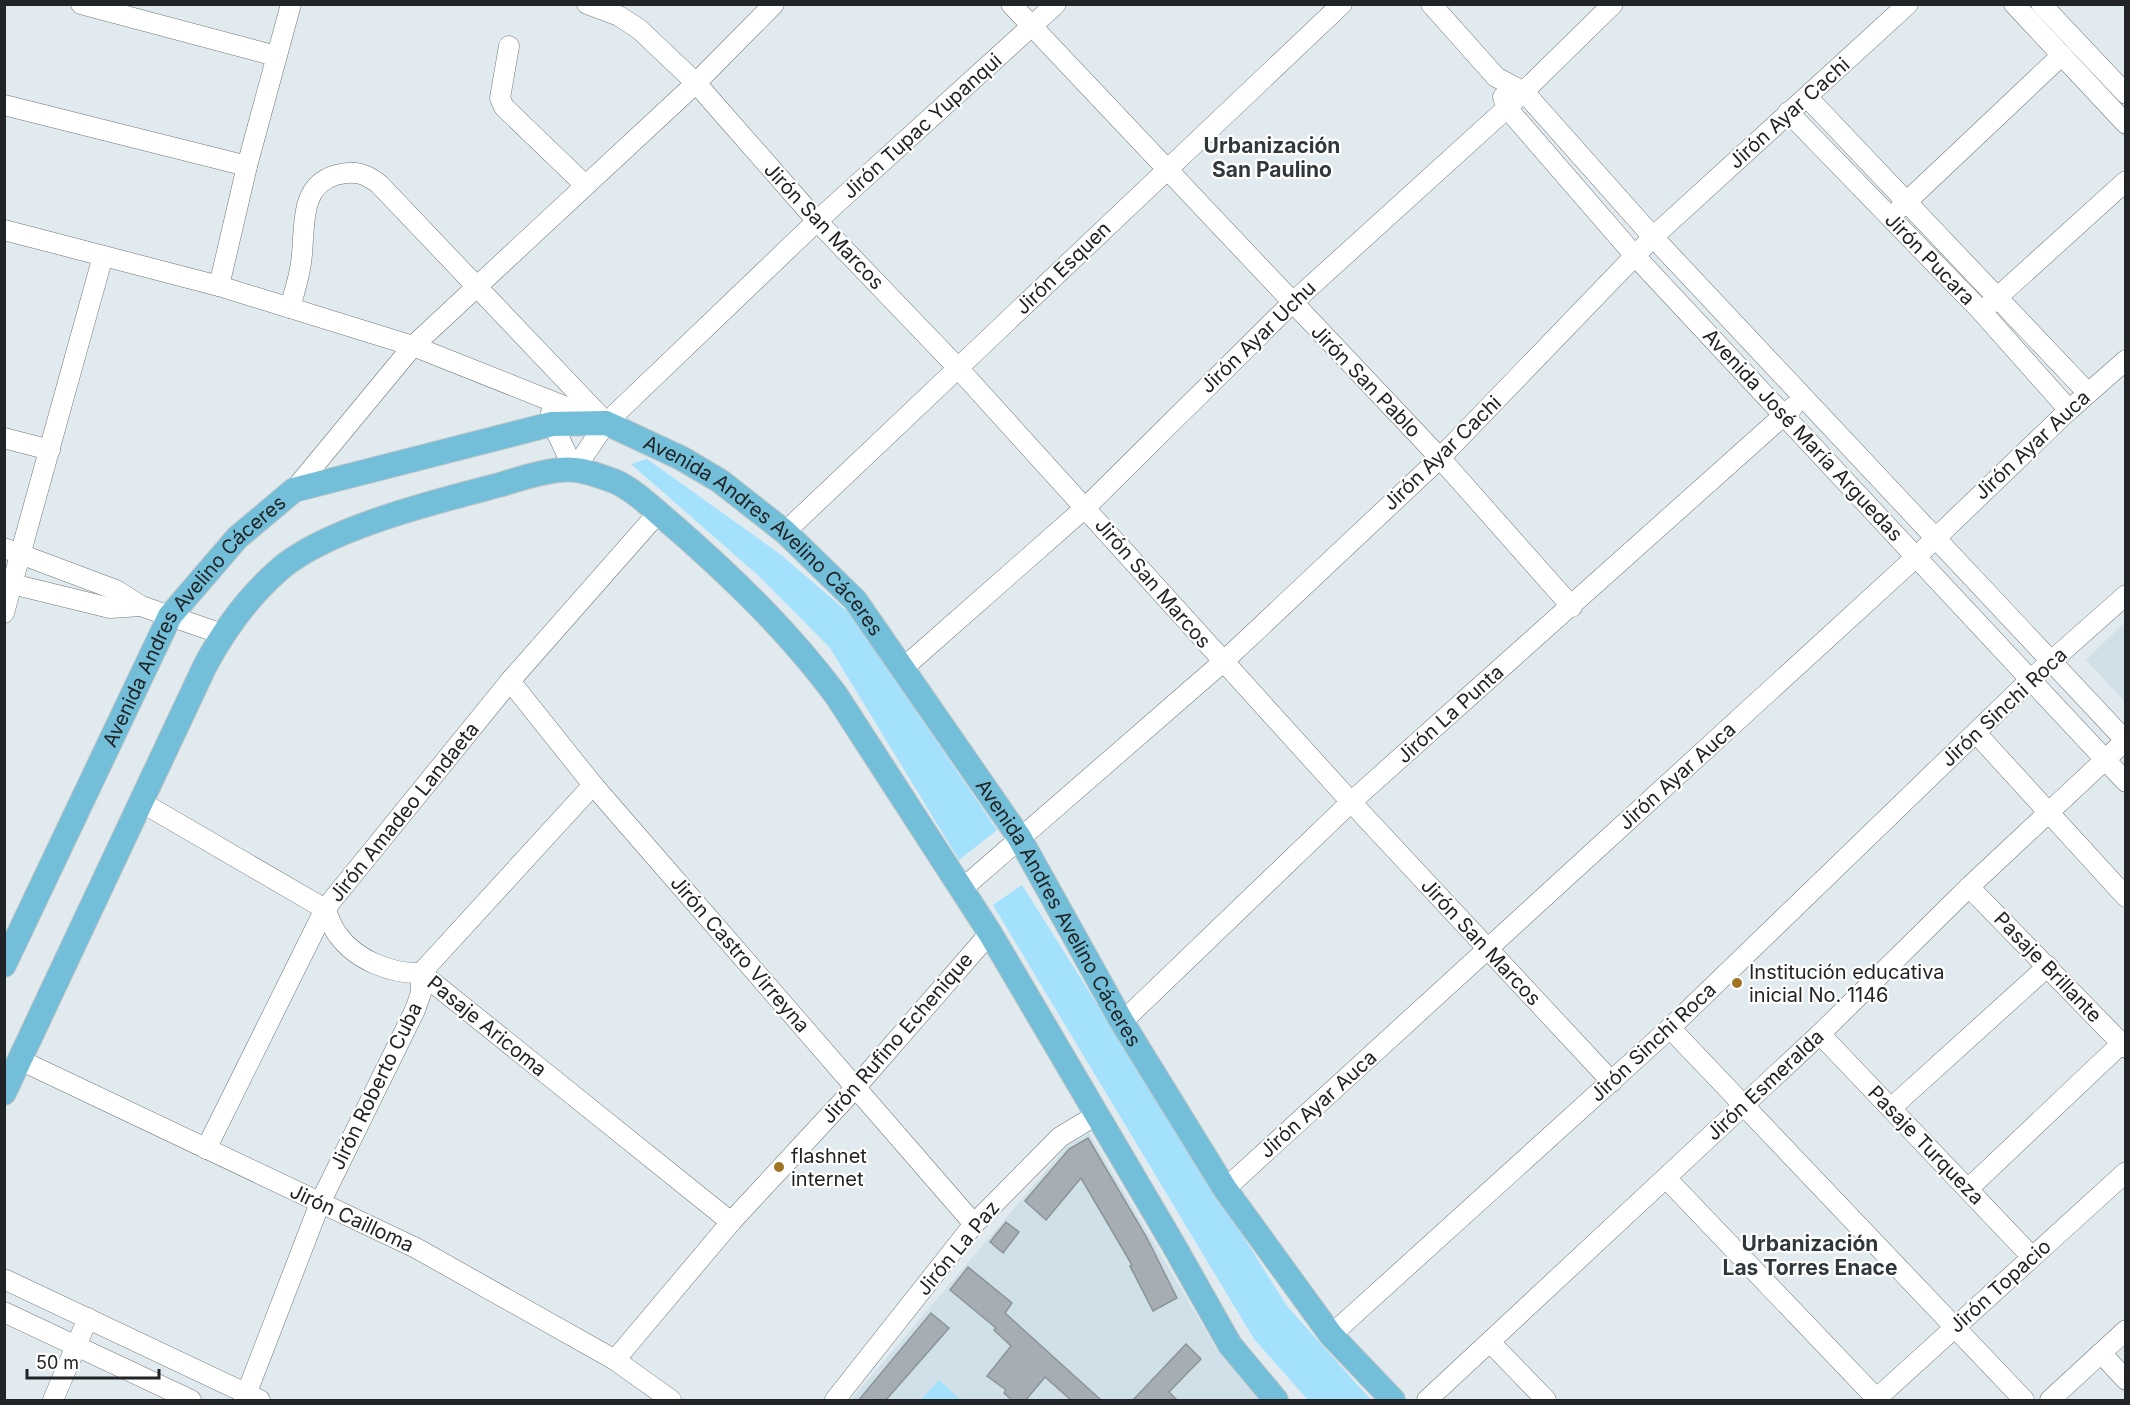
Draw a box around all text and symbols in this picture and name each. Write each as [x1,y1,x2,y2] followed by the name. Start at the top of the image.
[837,48,1007,204] street label: Jirón Tupac Yupanqui
[1723,52,1855,174] street label: Jirón Ayar Cachi
[1204,133,1340,182] district label: Urbanización San Paulino
[759,158,889,294] street label: Jirón San Marcos
[1880,208,1980,310] street label: Jirón Pucara
[1010,217,1116,319] street label: Jirón Esquen
[1195,276,1321,398] street label: Jirón Ayar Uchu
[1306,320,1426,442] street label: Jirón San Pablo
[1698,324,1908,546] street label: Avenida José María Arguedas
[1969,385,2095,505] street label: Jirón Ayar Auca
[1378,391,1506,515] street label: Jirón Ayar Cachi
[640,430,888,640] street label: Avenida Andres Avelino Cáceres
[97,490,290,751] street label: Avenida Andres Avelino Cáceres
[1090,513,1216,653] street label: Jirón San Marcos
[1936,642,2072,772] street label: Jirón Sinchi Roca
[1392,660,1508,768] street label: Jirón La Punta
[324,717,484,907] street label: Jirón Amadeo Landaeta
[1613,717,1741,835] street label: Jirón Ayar Auca
[971,774,1146,1051] street label: Avenida Andres Avelino Cáceres
[665,871,815,1037] street label: Jirón Castro Virreyna
[1416,874,1546,1010] street label: Jirón San Marcos
[1989,907,2107,1027] street label: Pasaje Brillante
[816,948,978,1128] street label: Jirón Rufino Echenique
[1749,960,1945,1007] place label: Institución educativa inicial No. 1146
[422,971,552,1081] street label: Pasaje Aricoma
[1730,976,1744,990] marker: Institución educativa inicial No. 1146
[1585,977,1721,1107] street label: Jirón Sinchi Roca
[325,998,427,1174] street label: Jirón Roberto Cuba
[1701,1024,1829,1146] street label: Jirón Esmeralda
[1254,1045,1382,1163] street label: Jirón Ayar Auca
[1863,1081,1989,1209] street label: Pasaje Turqueza
[791,1144,867,1191] place label: flashnet internet
[772,1160,786,1174] marker: flashnet internet
[286,1179,418,1257] street label: Jirón Cailloma
[911,1196,1005,1300] street label: Jirón La Paz
[1723,1231,1897,1280] district label: Urbanización Las Torres Enace
[1944,1234,2056,1338] street label: Jirón Topacio
[27,1342,159,1380] scale bar
[36,1352,79,1373] text: 50 m

